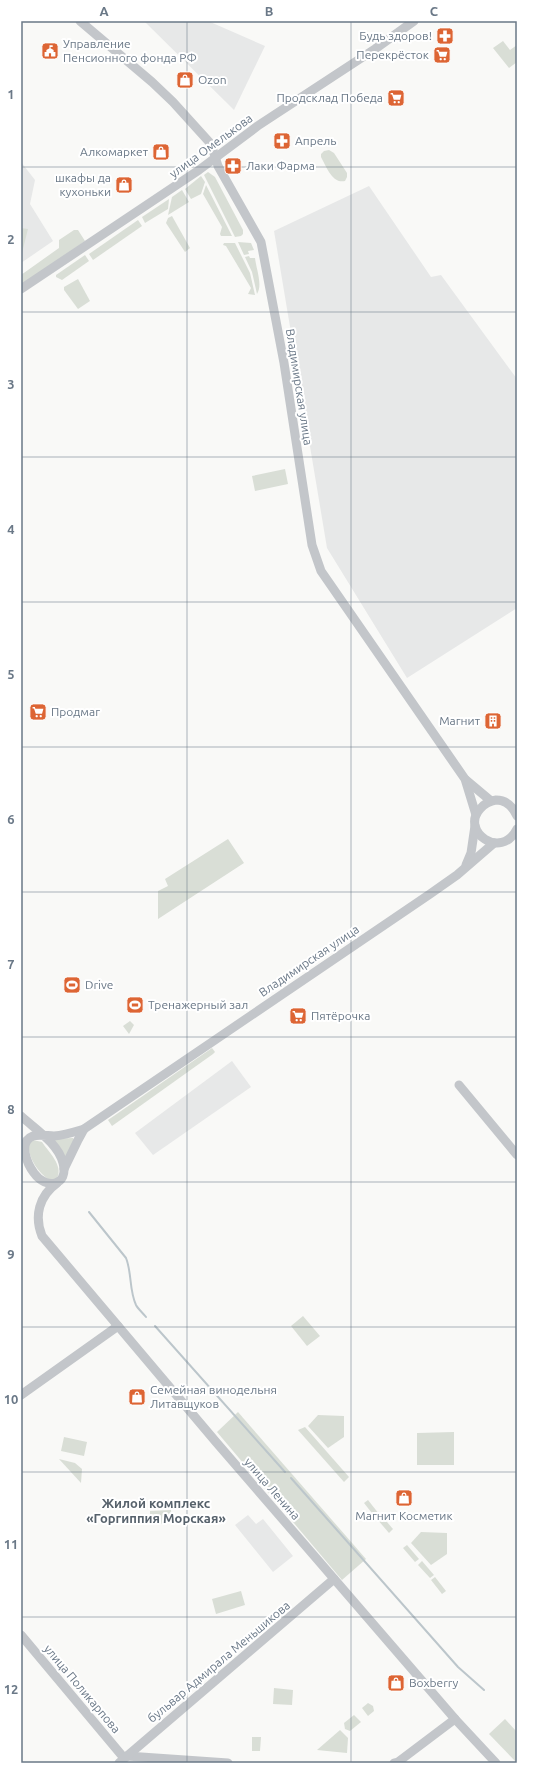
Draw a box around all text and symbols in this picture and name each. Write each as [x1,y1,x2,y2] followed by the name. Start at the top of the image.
[99,4,109,18] text: A
[265,4,274,18] text: B
[430,4,439,18] text: C
[435,26,455,46] pharmacy icon: Будь здоров!
[359,29,432,42] place label: Будь здоров!
[63,37,197,64] place label: Управление Пенсионного фонда РФ
[40,41,60,61] public building icon: Управление Пенсионного фонда РФ
[432,45,452,65] supermarket icon: Перекрёсток
[356,48,429,61] place label: Перекрёсток
[175,70,195,90] shop icon: Ozon
[198,73,227,86] place label: Ozon
[7,87,15,101] text: 1
[386,88,406,108] supermarket icon: Продсклад Победа
[277,91,383,104] place label: Продсклад Победа
[167,111,255,180] street label: улица Омелькова
[272,131,292,151] pharmacy icon: Апрель
[295,134,337,147] place label: Апрель
[151,142,171,162] shop icon: Алкомаркет
[80,145,149,158] place label: Алкомаркет
[223,156,243,176] pharmacy icon: Лаки Фарма
[246,159,315,172] place label: Лаки Фарма
[55,171,111,198] place label: шкафы да кухоньки
[114,175,134,195] shop icon: шкафы да кухоньки
[7,232,15,246] text: 2
[284,328,315,446] street label: Владимирская улица
[7,377,15,391] text: 3
[7,522,15,536] text: 4
[7,667,15,681] text: 5
[28,702,48,722] supermarket icon: Продмаг
[51,705,100,718] place label: Продмаг
[483,711,503,731] building icon: Магнит
[439,714,481,727] place label: Магнит
[7,812,15,826] text: 6
[256,922,361,999] street label: Владимирская улица
[7,957,15,971] text: 7
[62,975,82,995] sports icon: Drive
[85,978,113,991] place label: Drive
[125,995,145,1015] sports icon: Тренажерный зал
[148,998,248,1011] place label: Тренажерный зал
[288,1006,308,1026] supermarket icon: Пятёрочка
[311,1009,370,1022] place label: Пятёрочка
[7,1102,15,1116] text: 8
[7,1247,15,1261] text: 9
[150,1383,277,1410] place label: Семейная винодельня Литавщуков
[127,1387,147,1407] shop icon: Семейная винодельня Литавщуков
[4,1392,18,1406] text: 10
[242,1455,303,1522] street label: улица Ленина
[394,1488,414,1508] shop icon: Магнит Косметик
[86,1496,226,1525] district label: Жилой комплекс «Горгиппия Морская»
[355,1509,453,1522] place label: Магнит Косметик
[4,1537,18,1551] text: 11
[145,1598,292,1725] street label: бульвар Адмирала Меньшикова
[42,1642,123,1735] street label: улица Поликарпова
[386,1673,406,1693] shop icon: Boxberry
[409,1676,459,1689] place label: Boxberry
[4,1682,18,1696] text: 12

